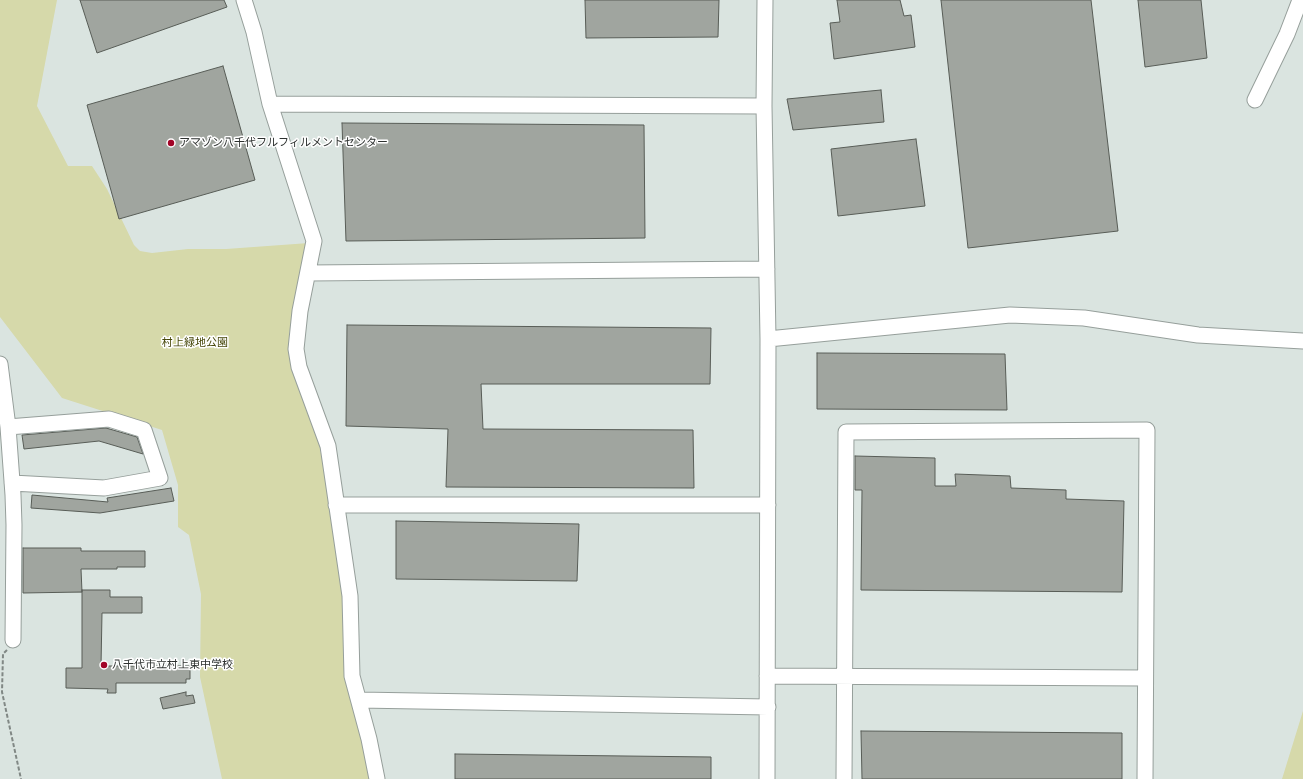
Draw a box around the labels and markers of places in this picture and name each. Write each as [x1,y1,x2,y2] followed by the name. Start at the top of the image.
[179,136,388,150] place label: アマゾン八千代フルフィルメントセンター
[166,138,176,148] marker: アマゾン八千代フルフィルメントセンター
[112,658,233,672] place label: 八千代市立村上東中学校
[99,660,109,670] marker: 八千代市立村上東中学校

